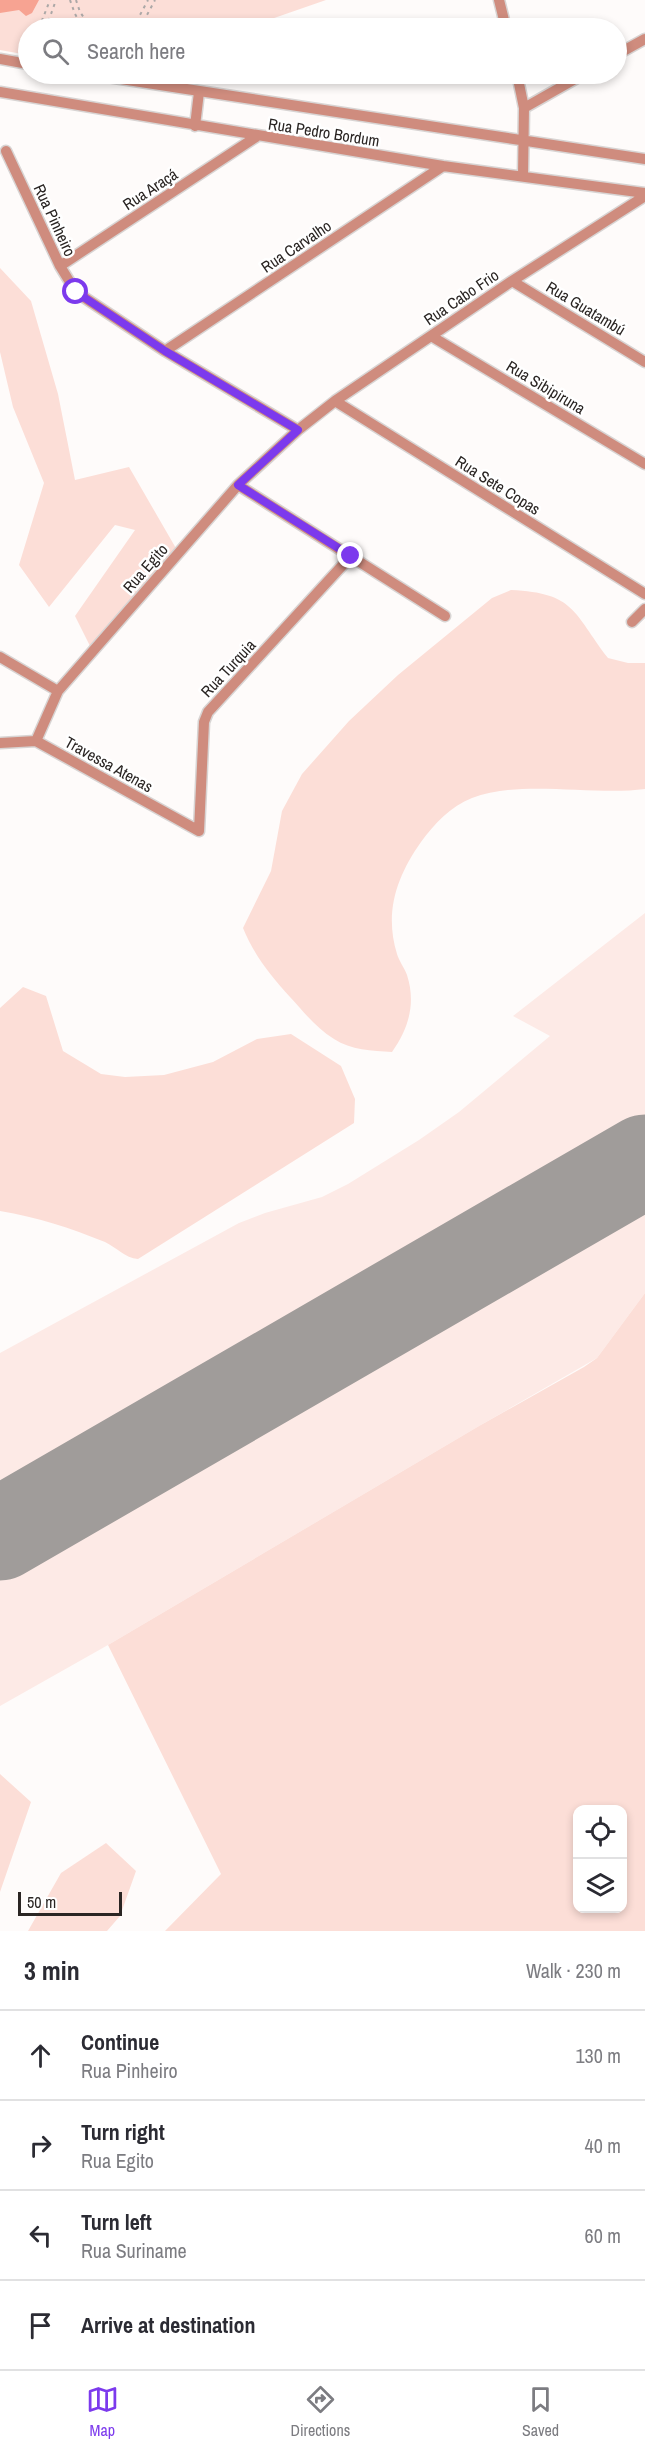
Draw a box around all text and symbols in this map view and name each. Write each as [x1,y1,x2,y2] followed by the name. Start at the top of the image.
[18,18,627,84] search box
[39,35,72,68] icon: search
[87,36,185,66] text: Search here
[267,112,381,152] street label: Rua Pedro Bordum
[118,163,182,215] street label: Rua Araçá
[29,180,81,260] street label: Rua Pinheiro
[257,214,335,278] street label: Rua Carvalho
[419,264,503,330] street label: Rua Cabo Frio
[542,276,630,340] street label: Rua Guatambú
[62,278,88,304] route start
[503,355,590,420] street label: Rua Sibipiruna
[451,450,545,520] street label: Rua Sete Copas
[118,539,172,597] street label: Rua Egito
[337,542,363,568] route end
[196,634,261,702] street label: Rua Turquia
[61,731,157,797] street label: Travessa Atenas
[573,1805,627,1913] map controls
[573,1805,627,1859] button: locate
[573,1859,627,1913] button: layers
[18,1889,122,1916] scale bar
[27,1891,56,1913] text: 50 m
[24,1953,80,1988] text: 3 min
[526,1957,621,1984] text: Walk · 230 m
[81,2027,159,2057] text: Continue
[24,2039,57,2072] icon: ahead
[575,2042,621,2069] text: 130 m
[81,2057,178,2084] text: Rua Pinheiro
[81,2117,165,2147] text: Turn right
[24,2129,57,2162] icon: right
[585,2132,621,2159] text: 40 m
[81,2147,154,2174] text: Rua Egito
[81,2207,152,2237] text: Turn left
[24,2219,57,2252] icon: left
[585,2222,621,2249] text: 60 m
[81,2237,187,2264] text: Rua Suriname
[24,2309,57,2342] icon: arrive
[81,2310,255,2340] text: Arrive at destination
[86,2383,119,2441] tab: Map
[290,2383,350,2441] tab: Directions
[522,2383,559,2441] tab: Saved

